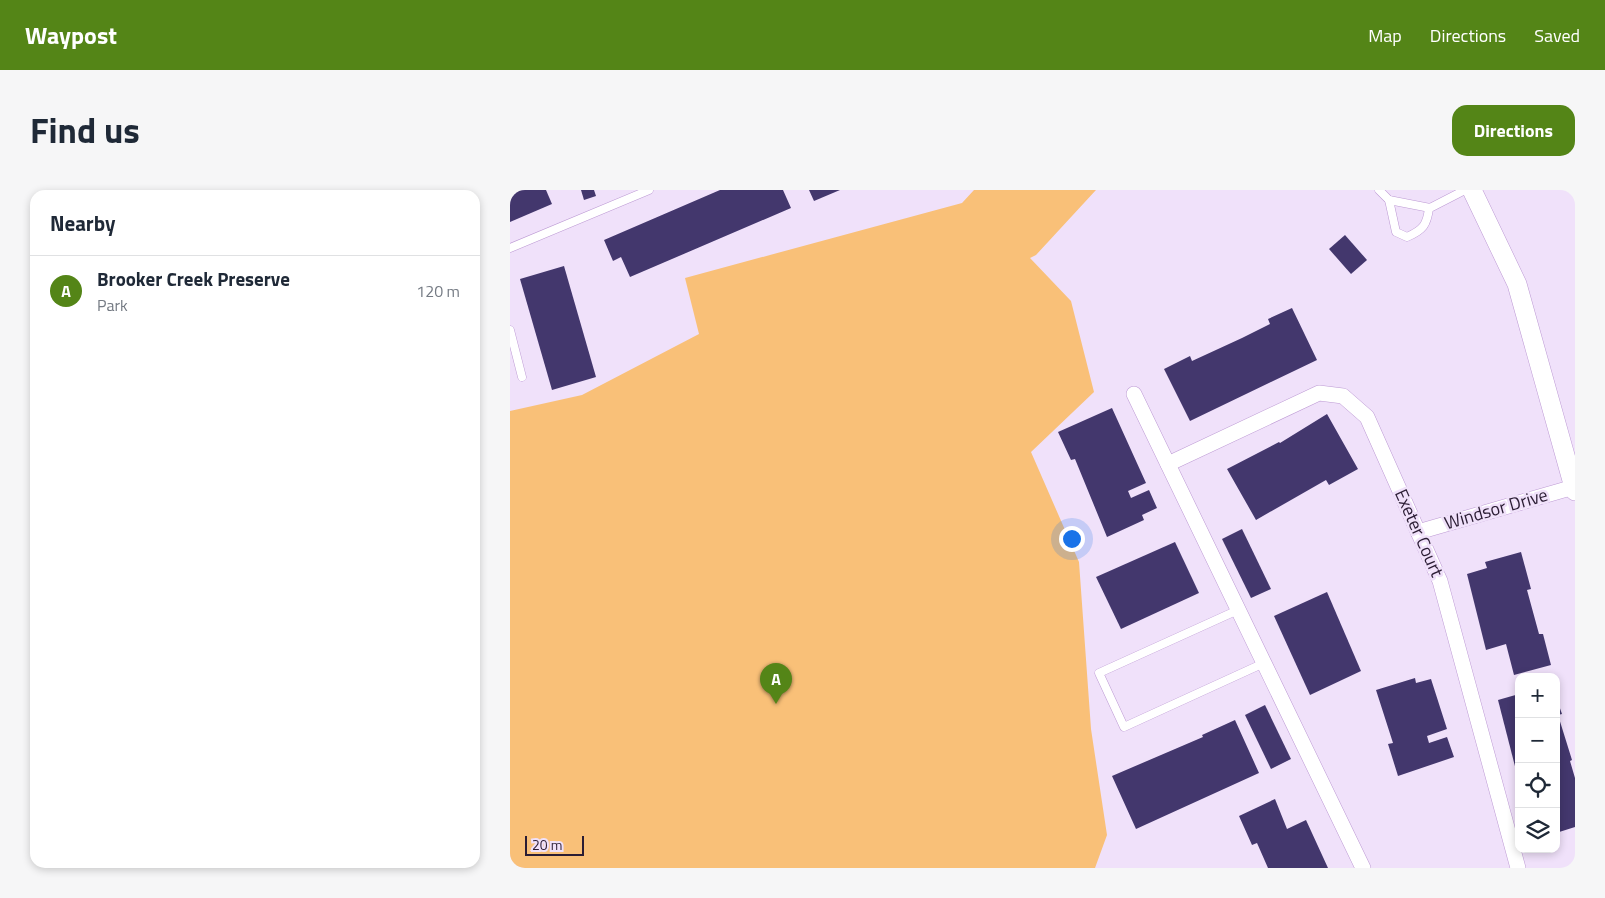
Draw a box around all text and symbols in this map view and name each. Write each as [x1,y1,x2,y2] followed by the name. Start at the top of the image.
[25,17,117,53] text: Waypost
[1368,22,1402,49] text: Map
[1430,22,1506,49] text: Directions
[1534,22,1580,49] text: Saved
[30,103,140,157] text: Find us
[1452,105,1575,156] button: Directions
[50,207,115,239] text: Nearby
[97,264,290,293] text: Brooker Creek Preserve
[61,279,71,303] text: A
[416,279,460,303] text: 120 m
[97,293,128,317] text: Park
[1441,481,1551,536] street label: Windsor Drive
[1388,484,1451,582] street label: Exeter Court
[1059,526,1085,552] your location
[760,663,792,704] pin: A
[1515,673,1560,853] map controls
[1515,673,1560,718] button: +
[1515,718,1560,763] button: −
[1515,763,1560,808] button: locate
[1515,808,1560,853] button: layers
[525,833,584,856] scale bar
[532,834,562,855] text: 20 m

